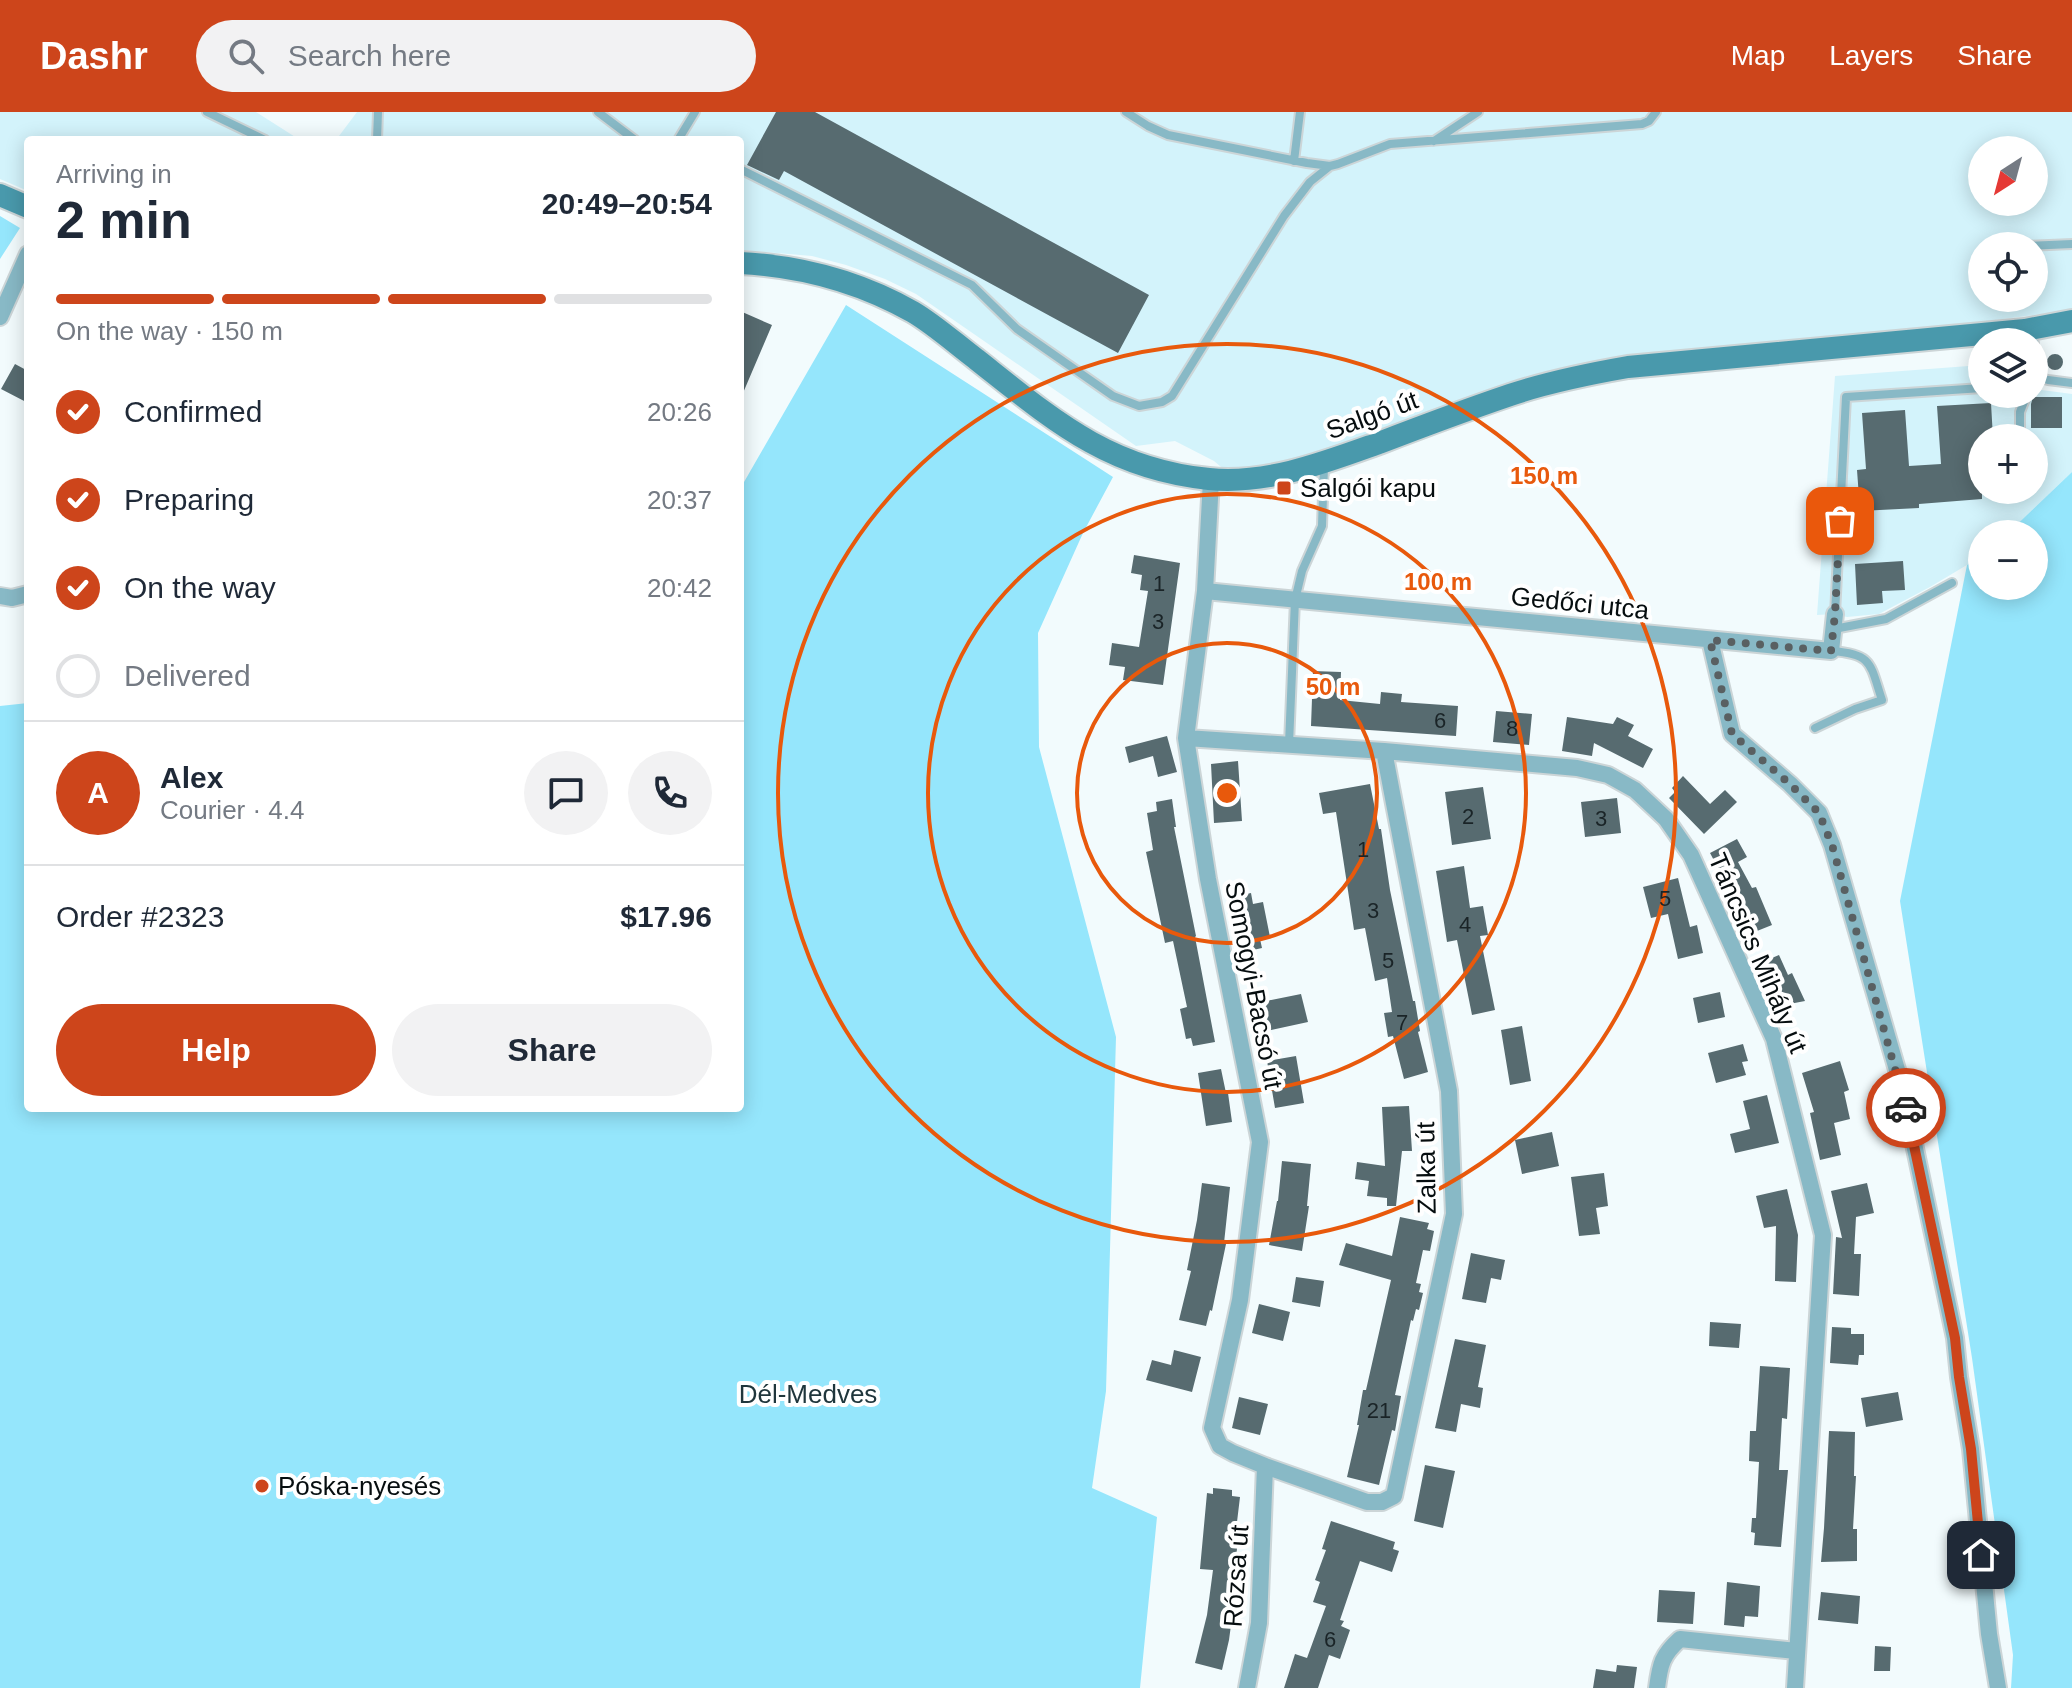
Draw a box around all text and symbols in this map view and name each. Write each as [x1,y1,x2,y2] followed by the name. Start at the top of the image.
[196,20,756,92] search box
[224,34,268,78] icon: search
[40,35,148,77] text: Dashr
[288,39,451,72] text: Search here
[1731,40,1785,71] text: Map
[1829,40,1913,71] text: Layers
[1957,40,2032,71] text: Share
[1968,136,2048,216] north arrow
[1968,136,2048,600] map controls
[56,159,172,189] text: Arriving in
[542,187,712,220] text: 20:49–20:54
[56,191,192,249] text: 2 min
[1968,232,2048,312] button: locate
[56,316,283,346] text: On the way · 150 m
[1968,328,2048,408] button: layers
[1322,384,1423,445] street label: Salgó út
[56,390,100,434] icon: check
[124,395,262,428] text: Confirmed
[647,397,712,427] text: 20:26
[1968,424,2048,504] button: +
[1510,462,1578,489] text: 150 m
[1300,473,1436,503] place label: Salgói kapu
[56,478,100,522] icon: check
[1275,479,1293,497] marker: Salgói kapu
[124,483,254,516] text: Preparing
[647,485,712,515] text: 20:37
[1806,487,1874,555] pin
[1818,499,1862,543] icon: bag
[1968,520,2048,600] button: −
[56,566,100,610] icon: check
[1404,568,1472,595] text: 100 m
[124,571,276,604] text: On the way
[1153,571,1165,596] house number: 1
[647,573,712,603] text: 20:42
[1509,581,1651,625] street label: Gedőci utca
[1152,609,1164,634] house number: 3
[124,659,251,692] text: Delivered
[1306,673,1360,700] text: 50 m
[1434,708,1446,733] house number: 6
[1506,716,1518,741] house number: 8
[524,751,608,835] button: chat
[628,751,712,835] button: phone
[160,761,223,794] text: Alex
[87,776,109,809] text: A
[1213,779,1241,807] centre of rings
[160,795,305,825] text: Courier · 4.4
[1462,804,1474,829] house number: 2
[1595,806,1607,831] house number: 3
[1357,837,1369,862] house number: 1
[1702,849,1814,1058] street label: Táncsics Mihály út
[1219,879,1289,1092] street label: Somogyi-Bacsó út
[1659,886,1671,911] house number: 5
[1367,898,1379,923] house number: 3
[56,900,224,933] text: Order #2323
[620,900,712,933] text: $17.96
[1459,912,1471,937] house number: 4
[1382,948,1394,973] house number: 5
[56,1004,376,1096] button: Help
[392,1004,712,1096] button: Share
[1396,1010,1408,1035] house number: 7
[1866,1068,1946,1148] courier
[1884,1086,1928,1130] icon: car
[1410,1121,1442,1215] street label: Zalka út
[739,1379,877,1409] park label: Dél-Medves
[1367,1398,1391,1423] house number: 21
[278,1471,441,1501] place label: Póska-nyesés
[253,1477,271,1495] marker: Póska-nyesés
[1947,1521,2015,1589] pin
[1217,1523,1255,1628] street label: Rózsa út
[1959,1533,2003,1577] icon: home
[1324,1627,1336,1652] house number: 6

